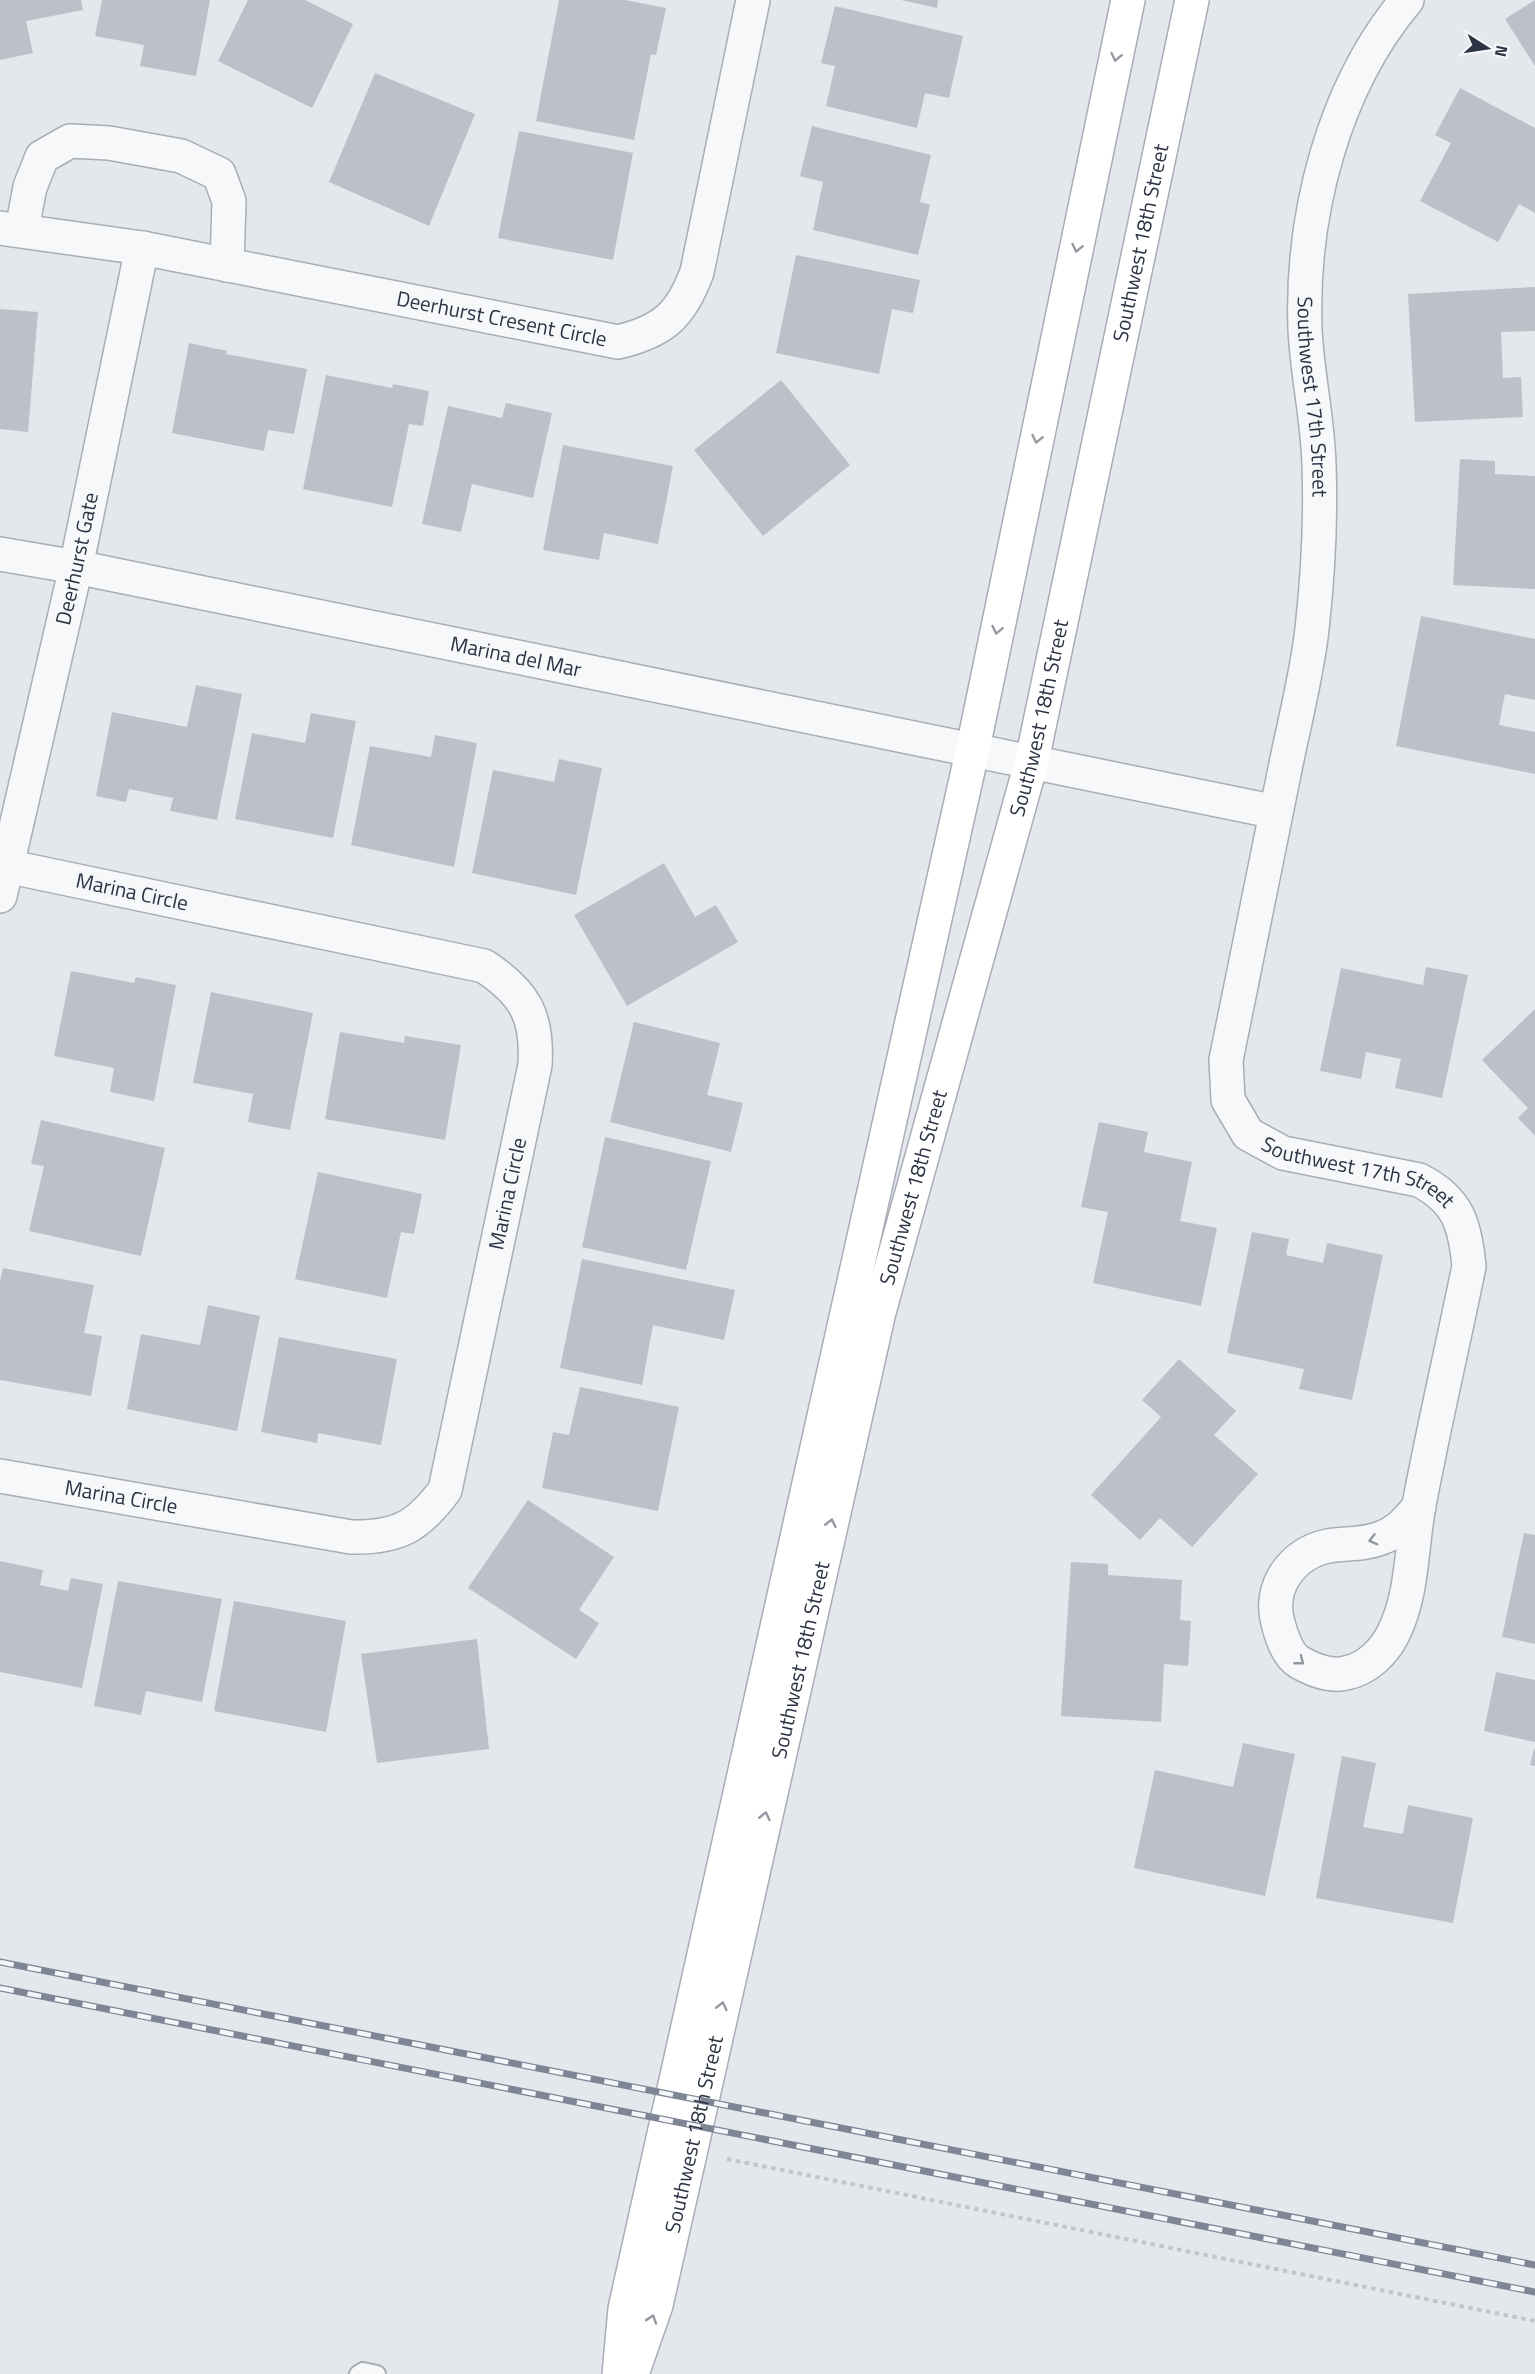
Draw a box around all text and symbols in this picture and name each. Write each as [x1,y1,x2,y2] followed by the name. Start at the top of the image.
[1457,18,1517,78] north arrow
[1489,43,1515,59] text: N
[1111,52,1124,62] one-way arrow
[1103,140,1176,345] street label: Southwest 18th Street
[1071,243,1084,253] one-way arrow
[394,282,610,354] street label: Deerhurst Cresent Circle
[1290,296,1337,498] street label: Southwest 17th Street
[1031,434,1044,444] one-way arrow
[46,489,106,628] street label: Deerhurst Gate
[1000,616,1076,820] street label: Southwest 18th Street
[992,625,1005,635] one-way arrow
[448,627,584,685] street label: Marina del Mar
[73,864,191,919] street label: Marina Circle
[870,1085,955,1289] street label: Southwest 18th Street
[1256,1127,1464,1215] street label: Southwest 17th Street
[479,1134,534,1253] street label: Marina Circle
[62,1471,180,1522] street label: Marina Circle
[824,1518,837,1528] one-way arrow
[1368,1533,1378,1546] one-way arrow
[762,1557,838,1762] street label: Southwest 18th Street
[1293,1653,1304,1664] one-way arrow
[758,1811,771,1821] one-way arrow
[715,2001,728,2011] one-way arrow
[656,2032,731,2236] street label: Southwest 18th Street
[644,2314,657,2325] one-way arrow

